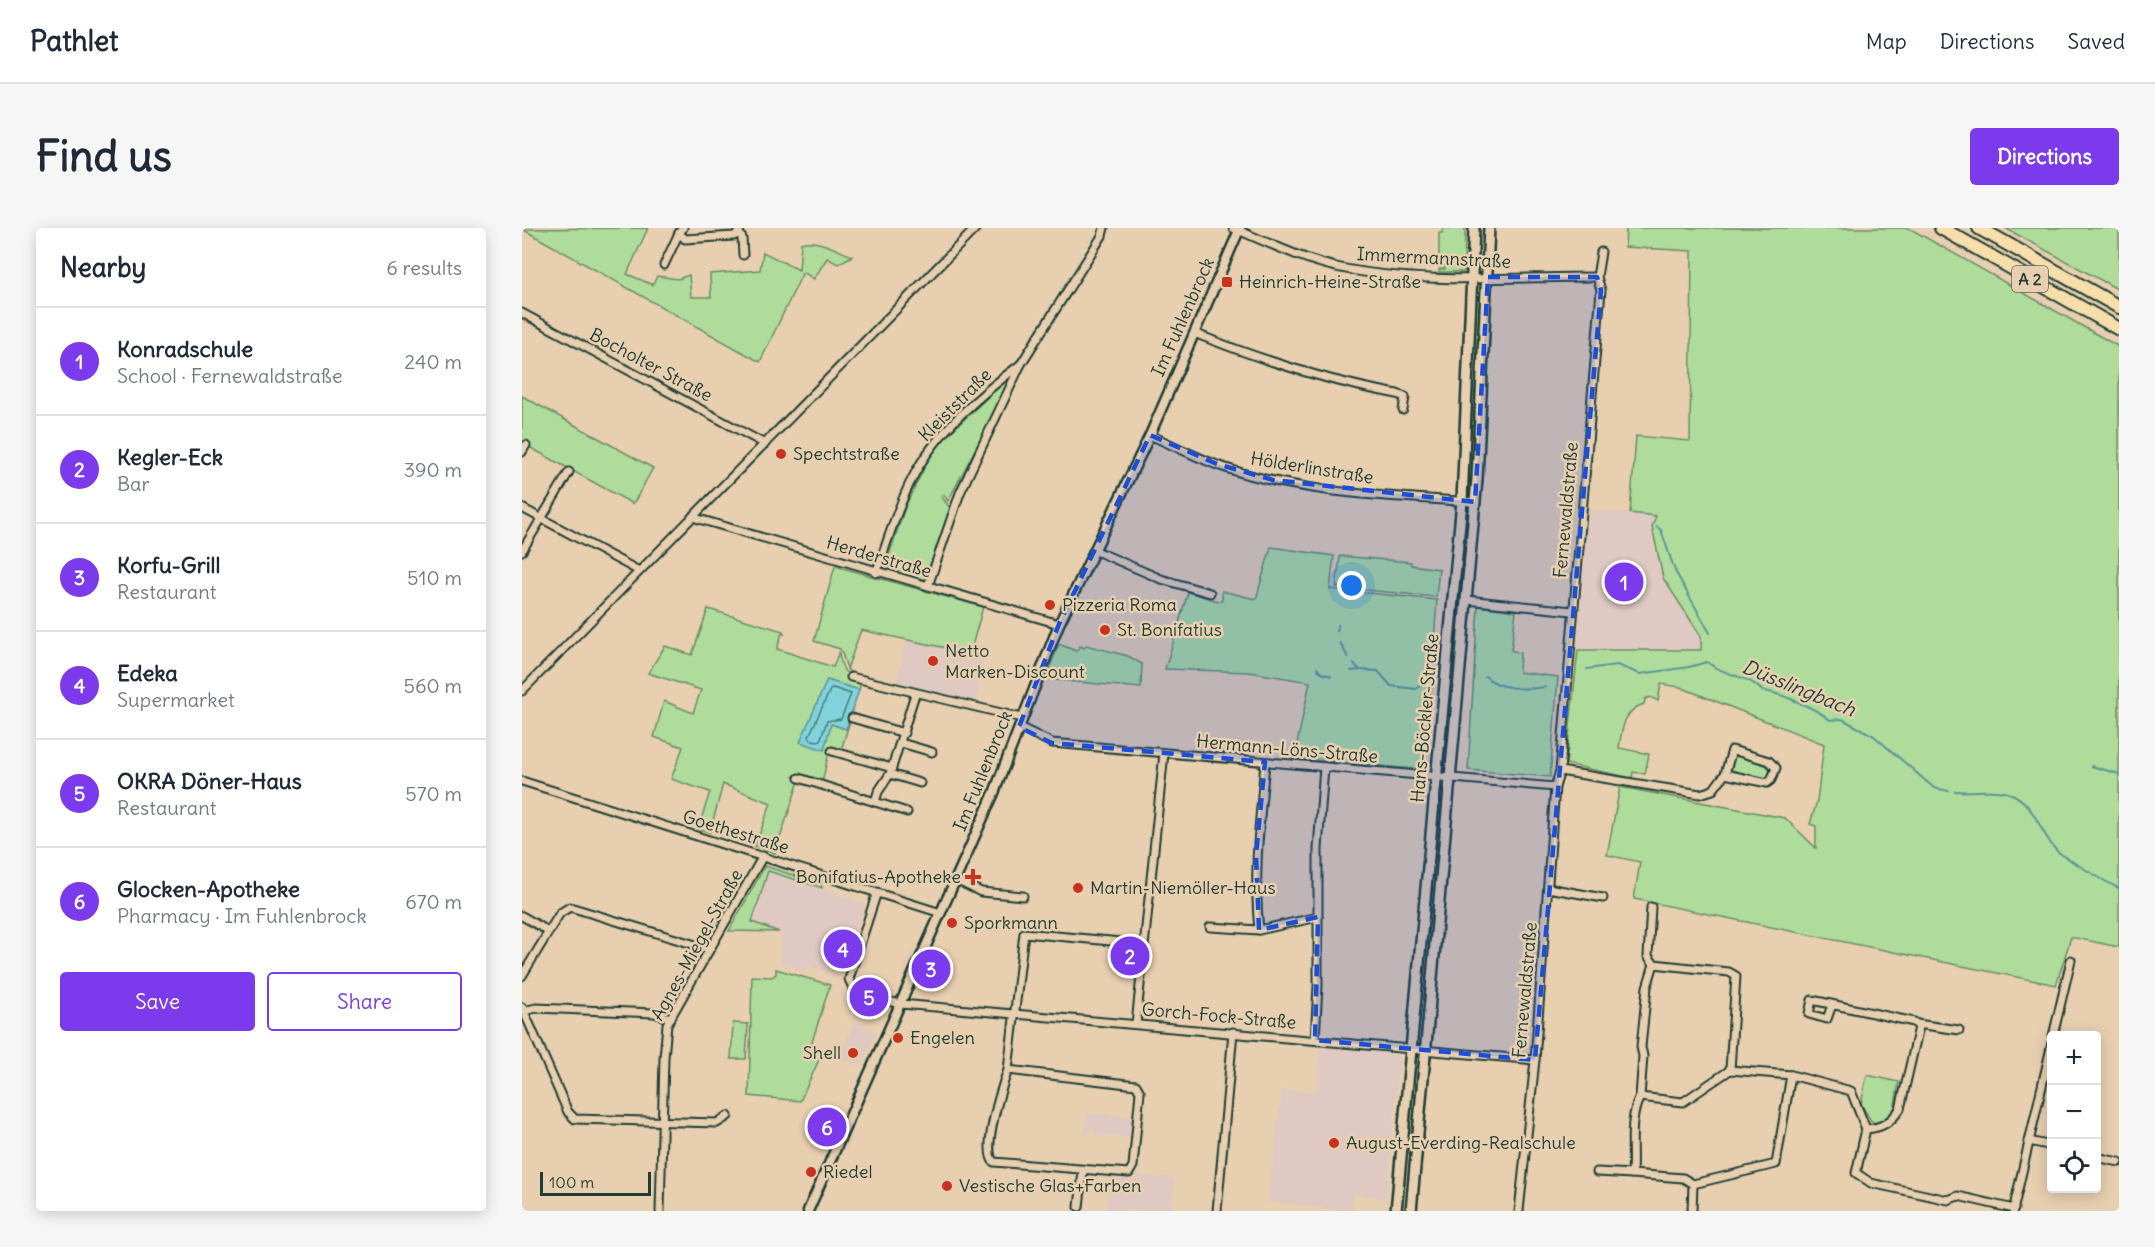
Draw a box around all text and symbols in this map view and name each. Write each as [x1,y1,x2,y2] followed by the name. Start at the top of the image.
[30,23,119,59] text: Pathlet
[1866,28,1907,55] text: Map
[1940,28,2034,55] text: Directions
[2067,28,2125,55] text: Saved
[1970,128,2119,185] button: Directions
[36,130,172,182] text: Find us
[1356,242,1512,273] street label: Immermannstraße
[60,251,146,284] text: Nearby
[1146,254,1219,380] street label: Im Fuhlenbrock
[386,255,462,280] text: 6 results
[2012,266,2048,292] road number: A 2
[1239,270,1421,293] place label: Heinrich-Heine-Straße
[1220,275,1234,289] marker: Heinrich-Heine-Straße
[586,323,716,407] street label: Bocholter Straße
[117,335,253,363] text: Konradschule
[76,349,83,374] text: 1
[404,349,462,374] text: 240 m
[117,363,343,388] text: School · Fernewaldstraße
[913,363,996,446] street label: Kleiststraße
[1548,441,1583,579] street label: Fernewaldstraße
[793,442,900,465] place label: Spechtstraße
[117,443,223,471] text: Kegler-Eck
[1249,446,1375,489] street label: Hölderlinstraße
[774,447,788,461] marker: Spechtstraße
[74,457,85,482] text: 2
[404,457,462,482] text: 390 m
[117,471,150,496] text: Bar
[824,531,934,583] street label: Herderstraße
[117,551,220,579] text: Korfu-Grill
[1604,560,1644,604] pin: 1
[74,565,85,590] text: 3
[407,565,462,590] text: 510 m
[1337,571,1366,600] your location
[117,579,216,604] text: Restaurant
[1062,593,1177,616] place label: Pizzeria Roma
[1043,598,1057,612] marker: Pizzeria Roma
[1117,618,1222,641] place label: St. Bonifatius
[1098,623,1112,637] marker: St. Bonifatius
[1406,633,1443,803] street label: Hans-Böckler-Straße
[945,639,1085,683] place label: Netto Marken-Discount
[1739,653,1860,722] water label: Düsslingbach
[926,654,940,668] marker: Netto Marken-Discount
[117,659,178,687] text: Edeka
[74,673,85,698] text: 4
[404,673,462,698] text: 560 m
[117,687,235,712] text: Supermarket
[948,707,1017,834] street label: Im Fuhlenbrock
[1195,729,1379,768] street label: Hermann-Löns-Straße
[117,767,302,795] text: OKRA Döner-Haus
[74,781,85,806] text: 5
[405,781,462,806] text: 570 m
[117,795,216,820] text: Restaurant
[680,804,792,859] street label: Goethestraße
[645,865,748,1024] street label: Agnes-Miegel-Straße
[796,865,961,888] place label: Bonifatius-Apotheke
[966,870,980,884] marker: Bonifatius-Apotheke
[117,875,300,903] text: Glocken-Apotheke
[1090,876,1276,899] place label: Martin-Niemöller-Haus
[1071,881,1085,895] marker: Martin-Niemöller-Haus
[74,889,85,914] text: 6
[405,889,462,914] text: 670 m
[117,903,367,928] text: Pharmacy · Im Fuhlenbrock
[964,911,1058,934] place label: Sporkmann
[945,916,959,930] marker: Sporkmann
[1507,921,1542,1059] street label: Fernewaldstraße
[824,926,862,972] pin: 4
[1110,934,1150,978] pin: 2
[912,946,950,992] pin: 3
[60,972,255,1031] button: Save
[267,972,462,1031] button: Share
[850,974,888,1020] pin: 5
[1141,997,1297,1034] street label: Gorch-Fock-Straße
[910,1026,975,1049] place label: Engelen
[891,1031,905,1045] marker: Engelen
[2047,1031,2101,1193] map controls
[2047,1031,2101,1085] button: +
[803,1041,841,1064] place label: Shell
[846,1046,860,1060] marker: Shell
[2047,1085,2101,1139] button: −
[808,1104,846,1150] pin: 6
[1346,1131,1576,1154] place label: August-Everding-Realschule
[1327,1136,1341,1150] marker: August-Everding-Realschule
[2047,1139,2101,1193] button: locate
[823,1160,872,1183] place label: Riedel
[804,1165,818,1179] marker: Riedel
[540,1169,651,1196] scale bar
[549,1172,594,1192] text: 100 m
[959,1174,1141,1197] place label: Vestische Glas+Farben
[940,1179,954,1193] marker: Vestische Glas+Farben

